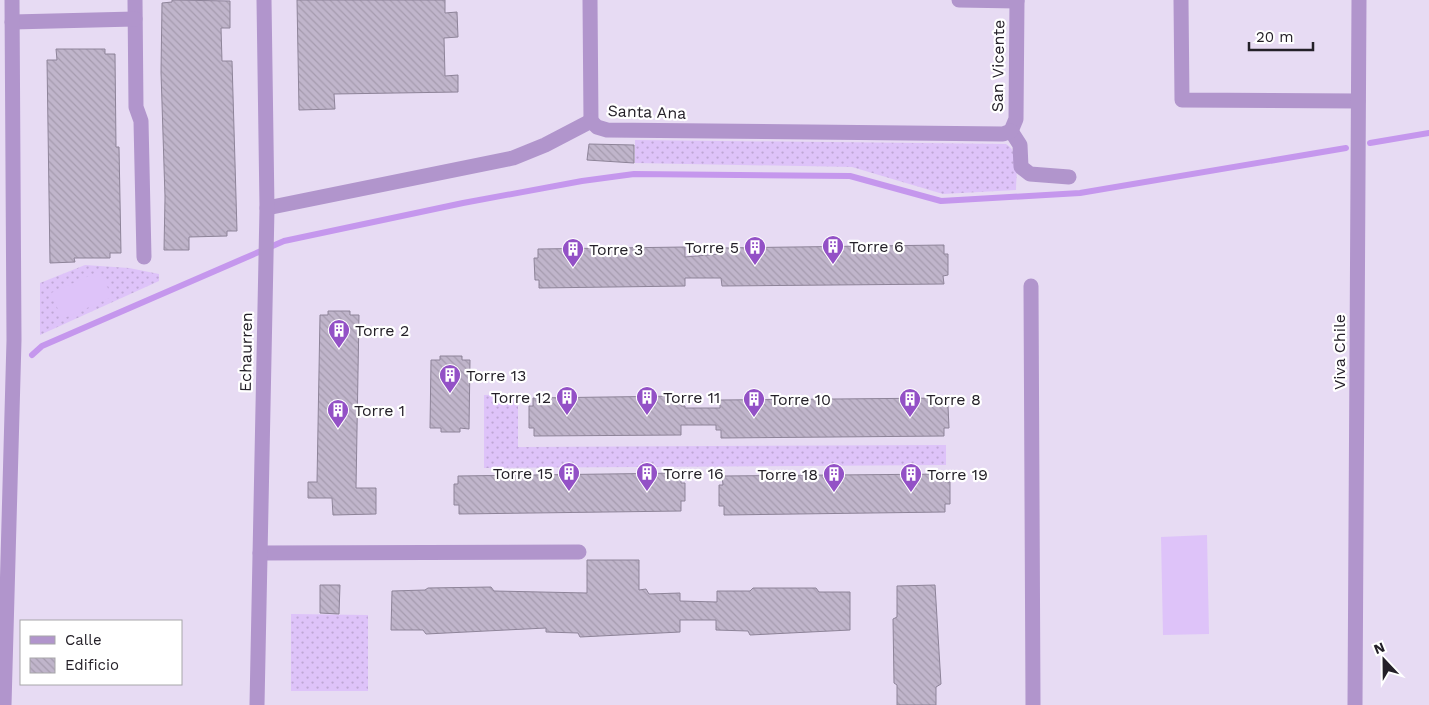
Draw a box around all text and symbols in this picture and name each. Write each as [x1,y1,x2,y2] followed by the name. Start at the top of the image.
[988,20,1008,112] street label: San Vicente
[1249,20,1313,52] scale bar
[1256,28,1294,46] text: 20 m
[607,101,687,123] street label: Santa Ana
[821,234,845,265] building icon: Torre 6
[743,235,767,266] building icon: Torre 5
[561,237,585,268] building icon: Torre 3
[849,237,904,256] place label: Torre 6
[685,238,739,257] place label: Torre 5
[589,240,643,259] place label: Torre 3
[236,312,256,392] street label: Echaurren
[1330,314,1349,390] street label: Viva Chile
[327,318,351,349] building icon: Torre 2
[355,321,409,340] place label: Torre 2
[438,363,462,394] building icon: Torre 13
[466,366,526,385] place label: Torre 13
[555,385,579,416] building icon: Torre 12
[635,385,659,416] building icon: Torre 11
[742,387,766,418] building icon: Torre 10
[898,387,922,418] building icon: Torre 8
[491,388,551,407] place label: Torre 12
[663,388,720,407] place label: Torre 11
[770,390,831,409] place label: Torre 10
[926,390,981,409] place label: Torre 8
[326,398,350,429] building icon: Torre 1
[354,401,405,420] place label: Torre 1
[557,461,581,492] building icon: Torre 15
[635,461,659,492] building icon: Torre 16
[822,462,846,493] building icon: Torre 18
[899,462,923,493] building icon: Torre 19
[493,464,553,483] place label: Torre 15
[663,464,724,483] place label: Torre 16
[757,465,818,484] place label: Torre 18
[927,465,988,484] place label: Torre 19
[20,620,182,685] legend
[65,631,102,649] text: Calle
[1359,635,1409,685] north arrow
[1371,639,1387,657] text: N
[65,656,119,674] text: Edificio

